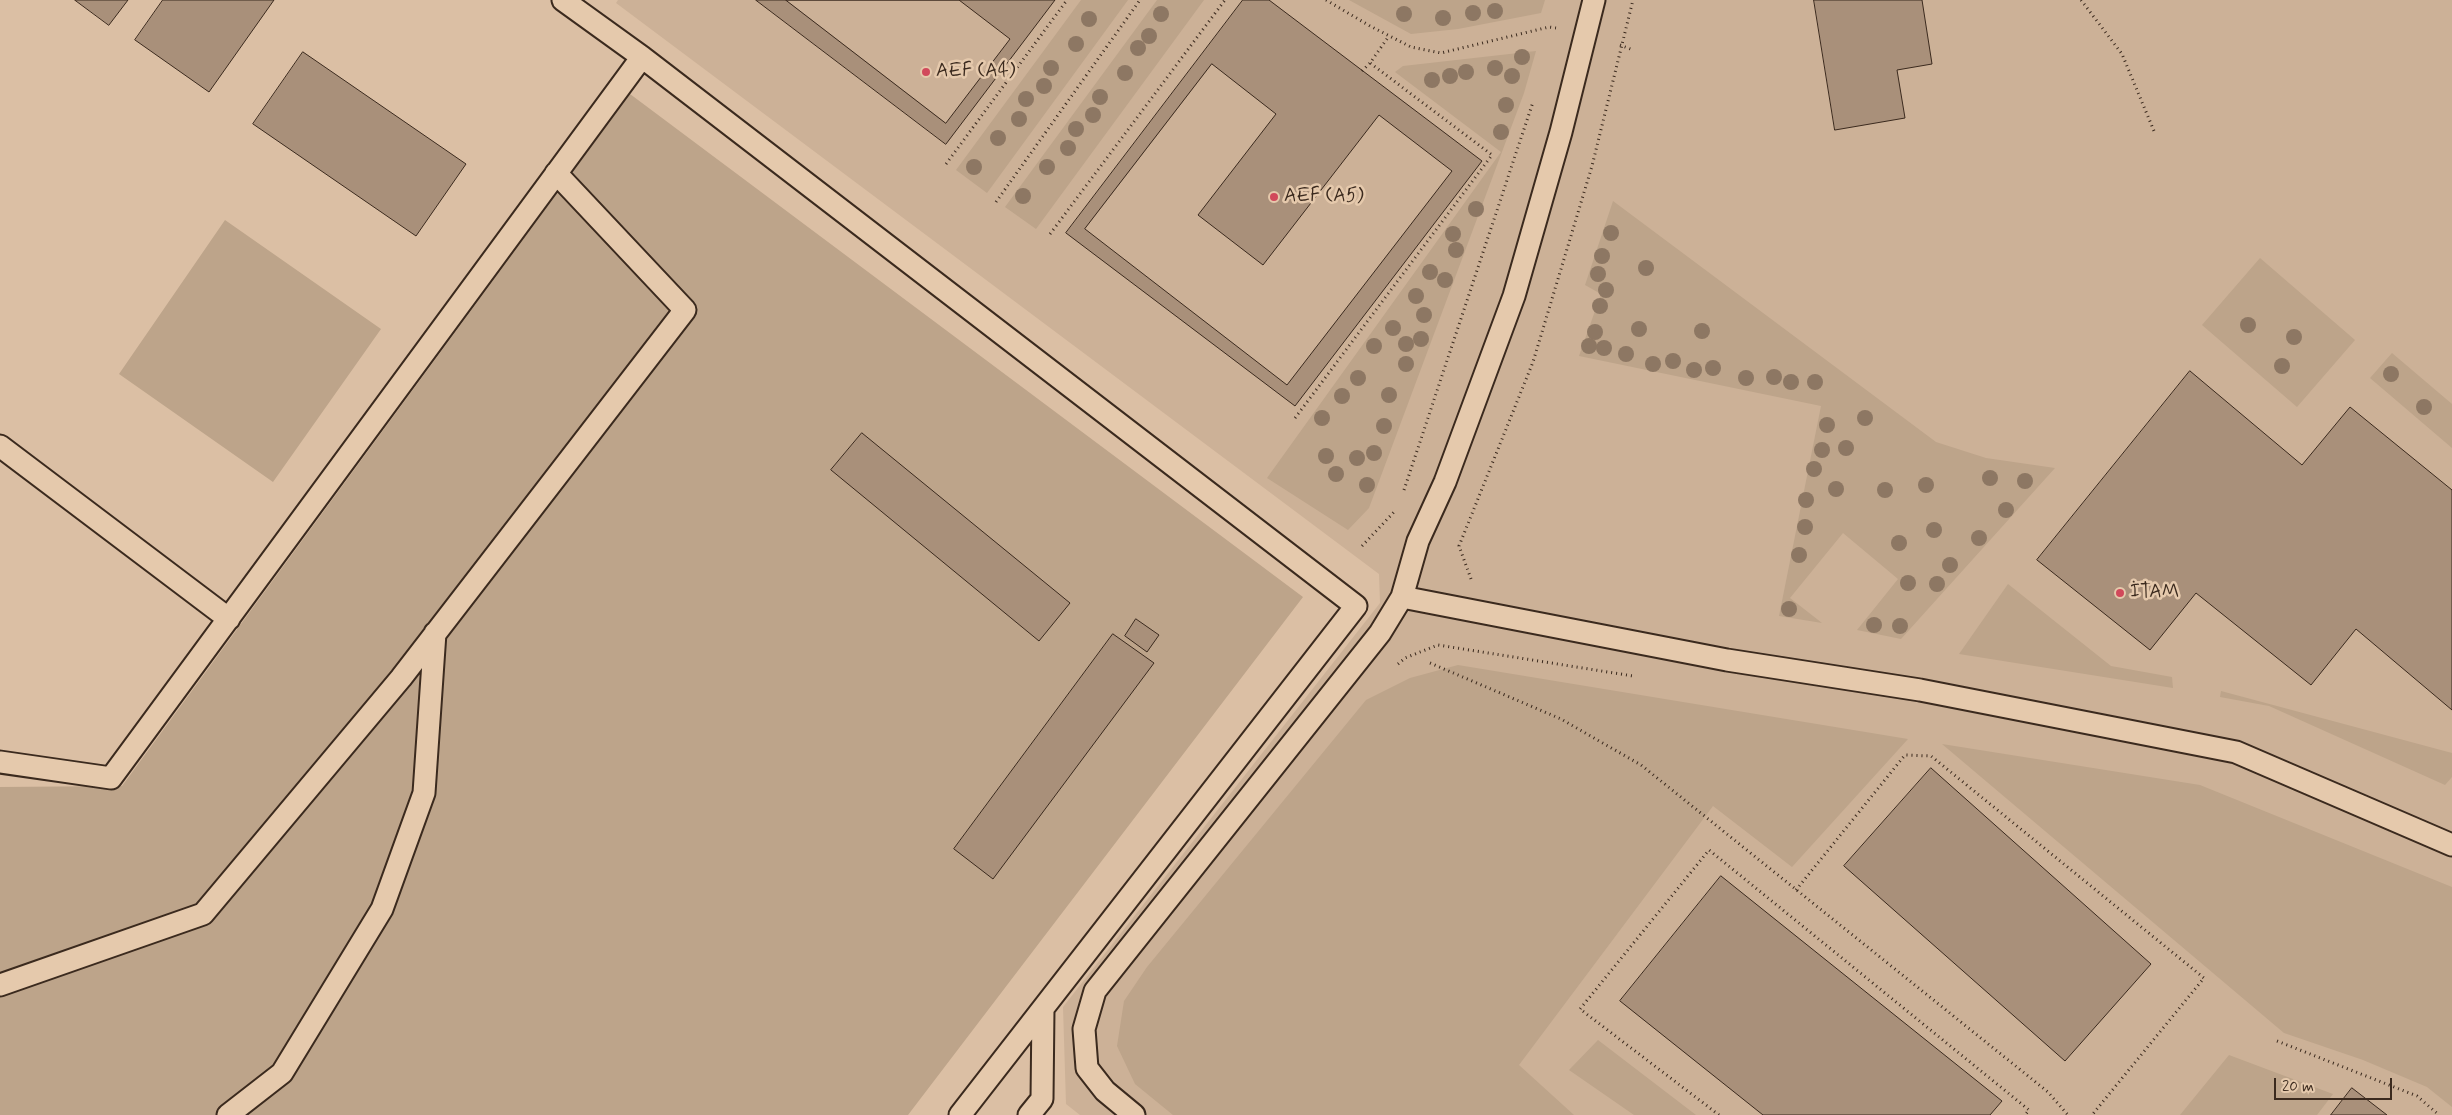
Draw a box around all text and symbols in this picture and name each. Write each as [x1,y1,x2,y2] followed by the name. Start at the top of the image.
[936,61,1016,83] place label: AEF (A4)
[920,66,932,78] marker: AEF (A4)
[1284,186,1364,208] place label: AEF (A5)
[1268,191,1280,203] marker: AEF (A5)
[2130,582,2179,604] place label: İTAM
[2114,587,2126,599] marker: İTAM
[2277,1068,2394,1100] scale bar
[2282,1077,2314,1097] text: 20 m

